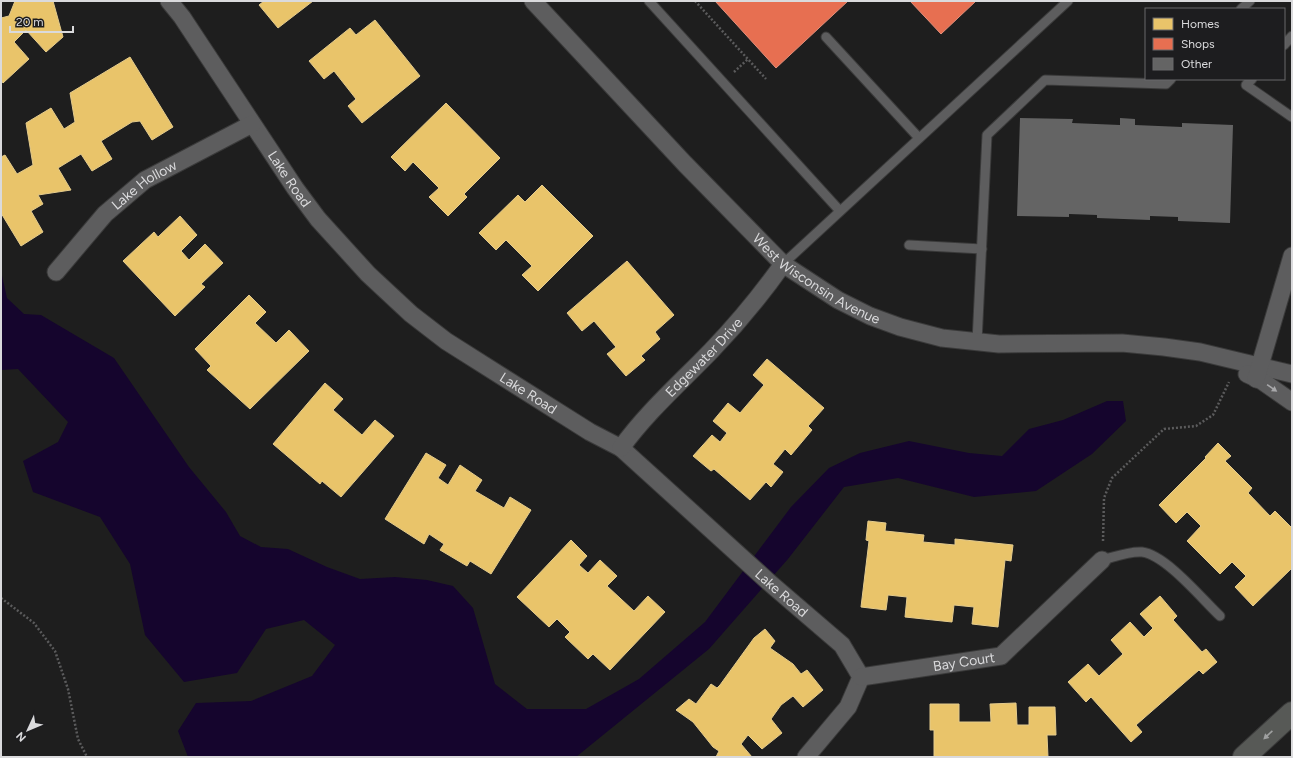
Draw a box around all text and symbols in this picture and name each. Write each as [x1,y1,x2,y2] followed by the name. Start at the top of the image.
[10,8,73,34] scale bar
[1145,8,1285,80] legend
[16,15,44,29] text: 20 m
[1181,17,1220,31] text: Homes
[1181,37,1215,51] text: Shops
[1181,57,1212,71] text: Other
[264,148,314,211] street label: Lake Road
[108,157,180,214] street label: Lake Hollow
[749,230,883,328] street label: West Wisconsin Avenue
[662,314,747,401] street label: Edgewater Drive
[496,369,560,418] street label: Lake Road
[1267,384,1278,392] one-way arrow
[751,566,811,621] street label: Lake Road
[932,649,996,675] street label: Bay Court
[8,710,48,750] north arrow
[14,729,29,744] text: N
[1263,730,1273,740] one-way arrow

